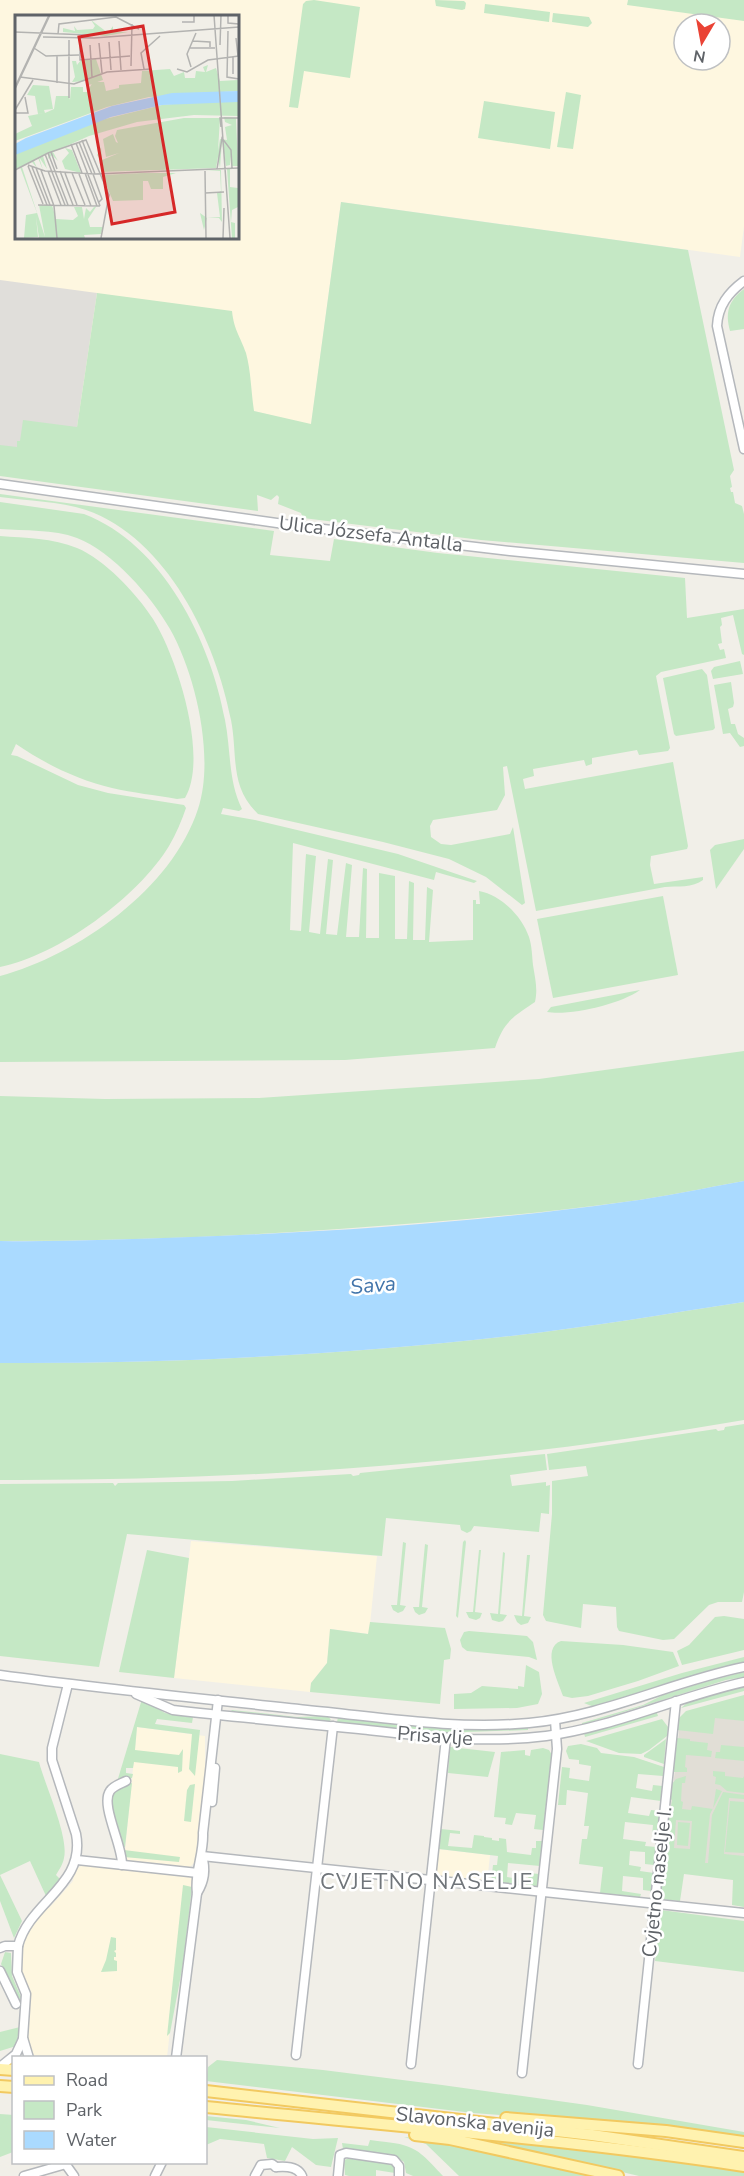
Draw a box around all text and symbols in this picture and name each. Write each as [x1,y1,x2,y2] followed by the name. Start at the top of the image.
[672,12,732,72] north arrow
[15,15,238,238] inset map
[692,44,707,68] text: N
[277,509,465,559] street label: Ulica Józsefa Antalla
[349,1269,397,1301] water label: Sava
[396,1720,474,1752] street label: Prisavlje
[636,1805,678,1959] street label: Cvjetno naselje I.
[320,1867,534,1897] district label: CVJETNO NASELJE
[12,2056,207,2164] legend
[66,2068,108,2092] text: Road
[66,2098,103,2122] text: Park
[394,2100,556,2144] street label: Slavonska avenija
[66,2128,117,2152] text: Water

